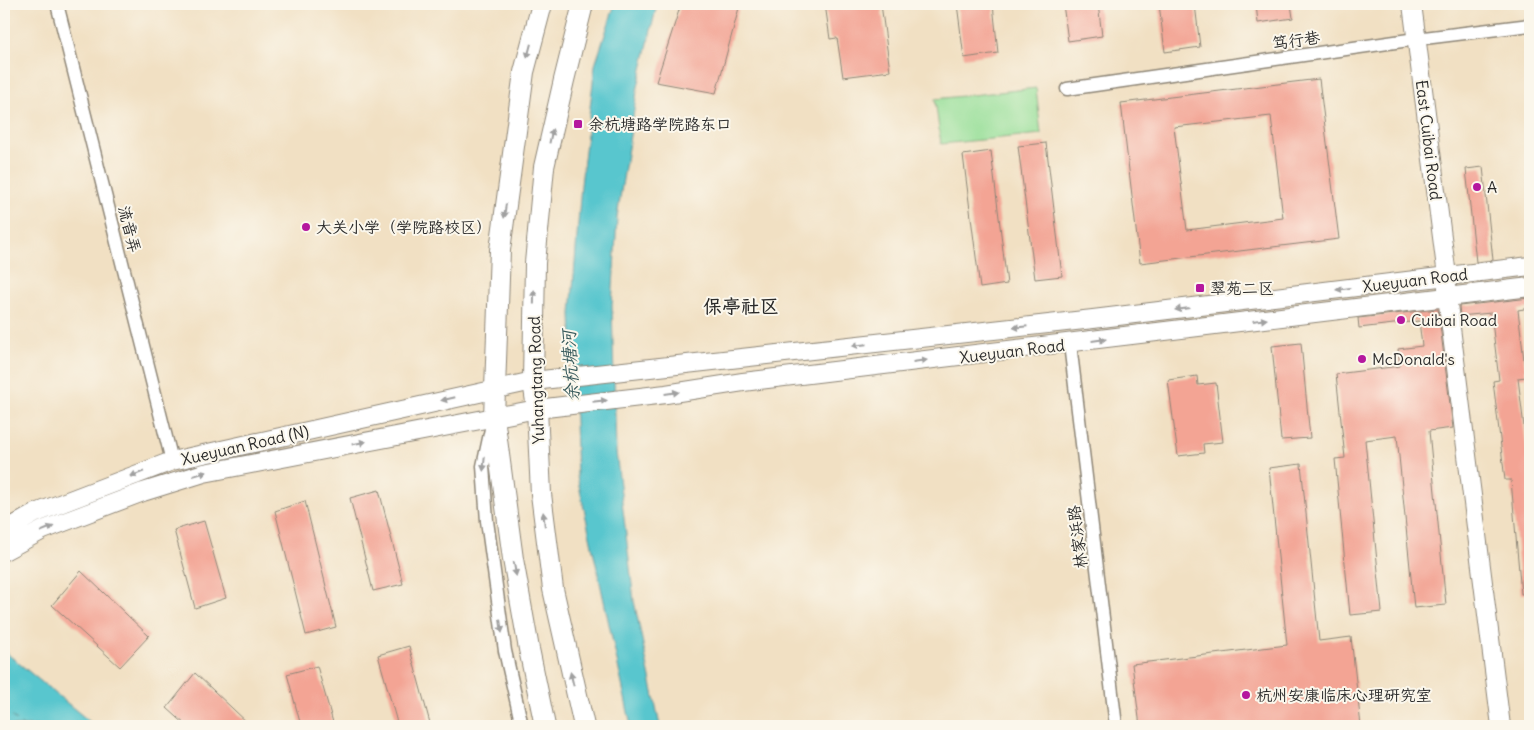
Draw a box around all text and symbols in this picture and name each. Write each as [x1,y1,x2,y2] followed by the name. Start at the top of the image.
[1271,27,1321,53] street label: 笃行巷
[525,43,533,58] one-way arrow
[1412,79,1446,201] street label: East Cuibai Road
[588,114,732,134] place label: 余杭塘路学院路东口
[572,118,584,130] marker: 余杭塘路学院路东口
[547,128,555,143] one-way arrow
[1487,177,1497,197] place label: A
[1471,181,1483,193] marker: A
[114,203,146,255] street label: 流音弄
[501,204,509,220] one-way arrow
[316,217,492,237] place label: 大关小学（学院路校区）
[300,221,312,233] marker: 大关小学（学院路校区）
[1361,264,1469,296] street label: Xueyuan Road
[1210,278,1274,298] place label: 翠苑二区
[1194,282,1206,294] marker: 翠苑二区
[1335,285,1351,293] one-way arrow
[530,289,538,305] one-way arrow
[703,294,779,318] district label: 保亭社区
[1173,305,1189,313] one-way arrow
[1411,310,1497,330] place label: Cuibai Road
[1395,314,1407,326] marker: Cuibai Road
[524,316,548,444] street label: Yuhangtang Road
[1252,316,1268,324] one-way arrow
[1012,323,1028,331] one-way arrow
[556,326,583,403] water label: 余杭塘河
[958,335,1066,367] street label: Xueyuan Road
[1091,336,1107,344] one-way arrow
[850,341,866,349] one-way arrow
[1372,349,1455,369] place label: McDonald's
[1356,353,1368,365] marker: McDonald's
[912,357,928,365] one-way arrow
[665,389,681,397] one-way arrow
[440,395,455,403] one-way arrow
[592,397,608,405] one-way arrow
[179,421,311,469] street label: Xueyuan Road (N)
[352,438,368,446] one-way arrow
[480,457,488,473] one-way arrow
[129,470,144,478] one-way arrow
[193,470,208,478] one-way arrow
[1063,504,1091,570] street label: 林家浜路
[540,511,548,527] one-way arrow
[40,525,55,533] one-way arrow
[511,561,519,577] one-way arrow
[498,618,506,634] one-way arrow
[568,671,576,686] one-way arrow
[1256,685,1432,705] place label: 杭州安康临床心理研究室
[1240,689,1252,701] marker: 杭州安康临床心理研究室

